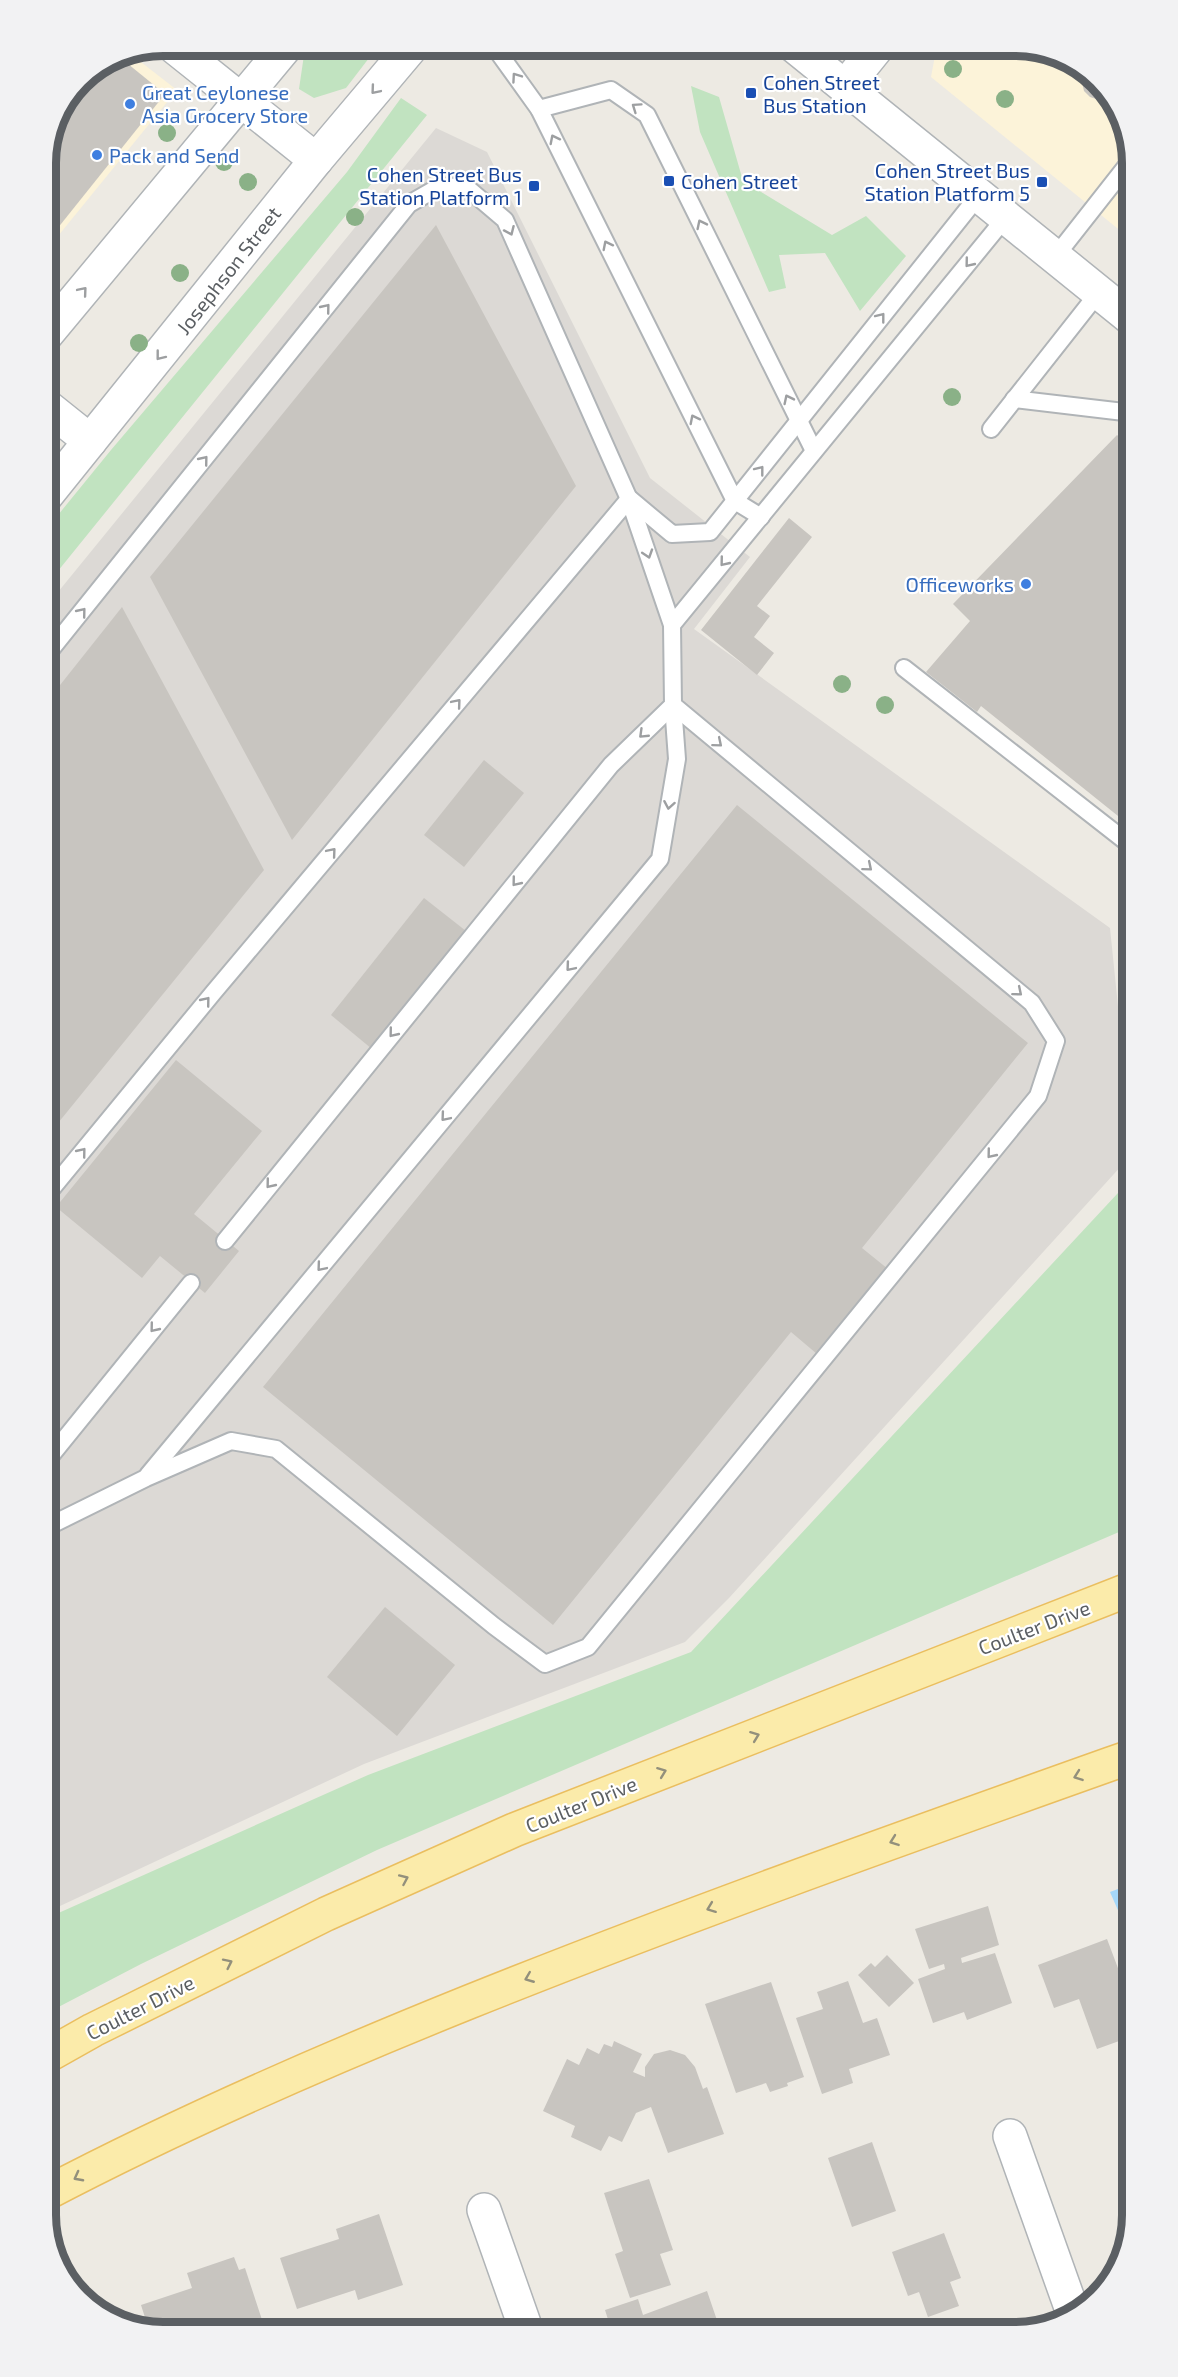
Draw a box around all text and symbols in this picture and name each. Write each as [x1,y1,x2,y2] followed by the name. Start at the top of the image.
[763,70,880,117] place label: Cohen Street Bus Station
[512,73,523,84] one-way arrow
[142,80,308,127] place label: Great Ceylonese Asia Grocery Store
[372,83,383,94] one-way arrow
[744,86,758,100] marker: Cohen Street Bus Station
[123,97,137,111] marker: Great Ceylonese Asia Grocery Store
[631,103,642,114] one-way arrow
[550,135,561,146] one-way arrow
[109,143,239,167] place label: Pack and Send
[90,148,104,162] marker: Pack and Send
[864,158,1030,205] place label: Cohen Street Bus Station Platform 5
[359,162,522,209] place label: Cohen Street Bus Station Platform 1
[681,169,798,193] place label: Cohen Street
[662,174,676,188] marker: Cohen Street
[1035,175,1049,189] marker: Cohen Street Bus Station Platform 5
[527,179,541,193] marker: Cohen Street Bus Station Platform 1
[171,201,286,339] street label: Josephson Street
[697,219,709,230] one-way arrow
[503,225,515,236] one-way arrow
[603,240,614,251] one-way arrow
[965,256,976,267] one-way arrow
[75,287,86,298] one-way arrow
[319,303,330,314] one-way arrow
[874,313,885,324] one-way arrow
[157,349,168,360] one-way arrow
[783,394,795,405] one-way arrow
[690,414,702,425] one-way arrow
[197,455,208,466] one-way arrow
[752,466,763,477] one-way arrow
[641,548,653,559] one-way arrow
[720,555,731,566] one-way arrow
[906,572,1014,596] place label: Officeworks
[1019,577,1033,591] marker: Officeworks
[74,607,85,618] one-way arrow
[450,699,461,710] one-way arrow
[640,727,650,738] one-way arrow
[712,735,723,746] one-way arrow
[663,800,676,810] one-way arrow
[324,848,335,859] one-way arrow
[862,860,873,871] one-way arrow
[513,875,524,886] one-way arrow
[566,960,577,971] one-way arrow
[1012,985,1023,996] one-way arrow
[199,997,210,1008] one-way arrow
[390,1026,401,1037] one-way arrow
[442,1110,453,1121] one-way arrow
[987,1147,998,1158] one-way arrow
[75,1148,86,1159] one-way arrow
[267,1178,278,1189] one-way arrow
[317,1260,328,1271] one-way arrow
[150,1322,161,1333] one-way arrow
[975,1595,1093,1659] street label: Coulter Drive
[749,1731,760,1743] one-way arrow
[655,1767,666,1779] one-way arrow
[1073,1768,1084,1781] one-way arrow
[522,1771,640,1837] street label: Coulter Drive
[889,1834,900,1846] one-way arrow
[398,1875,409,1887] one-way arrow
[706,1901,717,1913] one-way arrow
[222,1959,232,1970] one-way arrow
[82,1970,198,2044] street label: Coulter Drive
[524,1971,535,1983] one-way arrow
[74,2170,84,2181] one-way arrow

